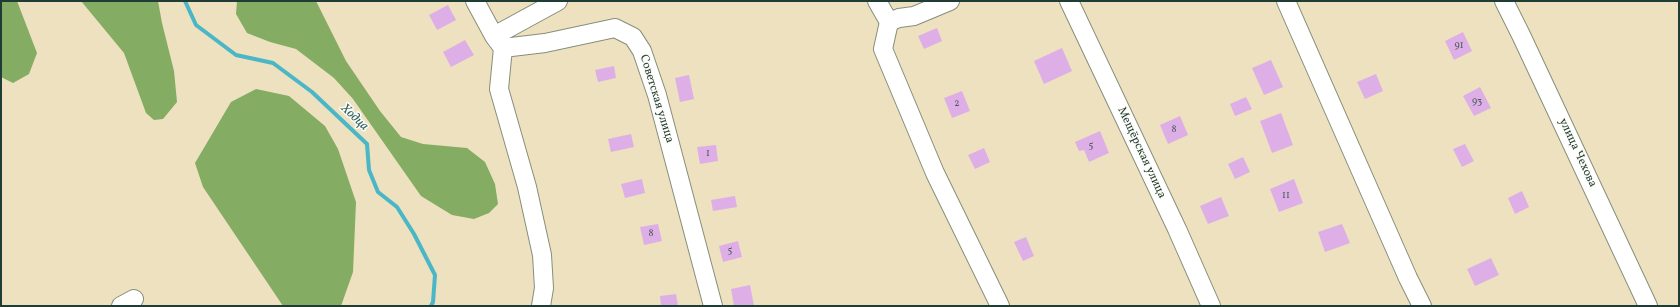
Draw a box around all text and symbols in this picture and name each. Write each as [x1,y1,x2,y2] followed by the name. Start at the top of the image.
[1454,40,1464,52] house number: 91
[636,53,676,145] street label: Советская улица
[1472,96,1482,108] house number: 93
[954,98,960,110] house number: 2
[337,101,371,135] water label: Ходца
[1113,105,1169,201] street label: Мещёрская улица
[1555,116,1599,190] street label: улица Чехова
[1171,124,1177,136] house number: 8
[1089,140,1093,152] house number: 5
[706,148,710,160] house number: 1
[1282,190,1290,202] house number: 11
[648,228,654,240] house number: 8
[728,245,732,257] house number: 5

